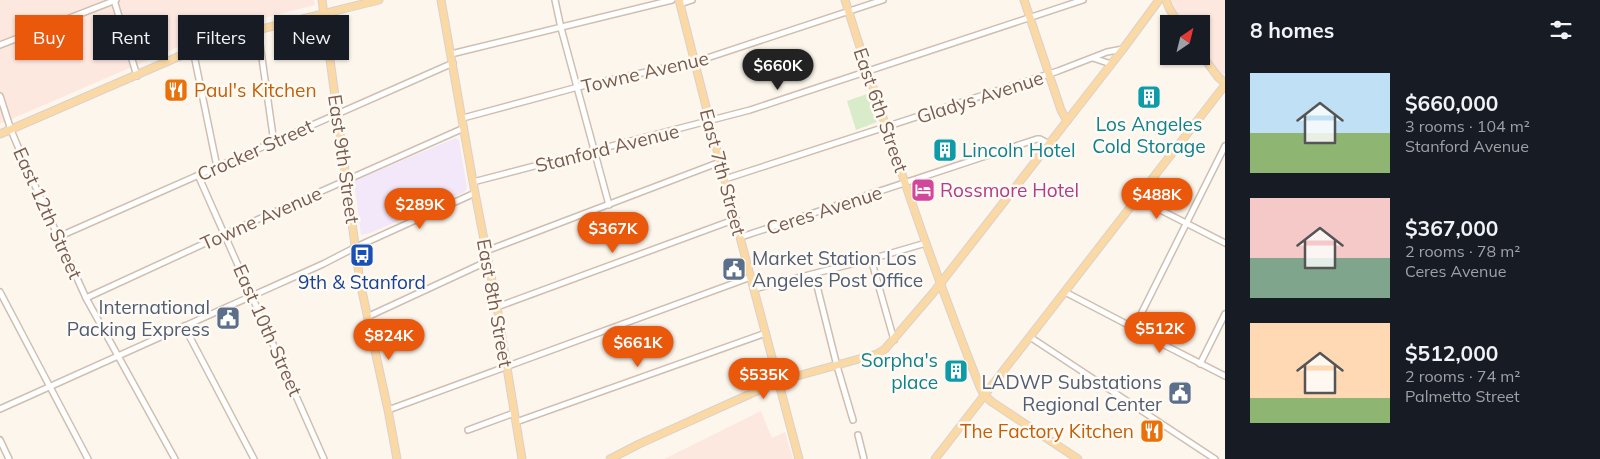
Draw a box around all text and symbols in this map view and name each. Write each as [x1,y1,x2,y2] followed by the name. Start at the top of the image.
[15,15,83,60] chip: Buy
[93,15,168,60] chip: Rent
[178,15,264,60] chip: Filters
[274,15,349,60] chip: New
[1160,15,1210,65] north arrow
[1160,15,1210,65] map controls
[1547,16,1575,44] icon: filters
[1250,17,1334,43] text: 8 homes
[848,45,914,176] street label: East 6th Street
[579,46,711,98] street label: Towne Avenue
[743,48,813,91] pin: $660K
[753,55,803,75] text: $660K
[914,65,1046,129] street label: Gladys Avenue
[163,77,189,103] restaurant icon: Paul's Kitchen
[194,78,317,102] place label: Paul's Kitchen
[1136,84,1162,110] building icon: Los Angeles Cold Storage
[1405,90,1498,116] text: $660,000
[323,93,365,225] street label: East 9th Street
[1290,93,1350,153] icon: home
[695,106,752,238] street label: East 7th Street
[1092,112,1206,158] place label: Los Angeles Cold Storage
[193,114,317,186] street label: Crocker Street
[1405,116,1530,136] text: 3 rooms · 104 m²
[533,119,681,177] street label: Stanford Avenue
[1405,136,1529,156] text: Stanford Avenue
[932,137,958,163] building icon: Lincoln Hotel
[962,138,1075,162] place label: Lincoln Hotel
[8,144,88,283] street label: East 12th Street
[910,177,936,203] hotel icon: Rossmore Hotel
[940,178,1079,202] place label: Rossmore Hotel
[1122,178,1192,220] pin: $488K
[763,180,885,240] street label: Ceres Avenue
[197,181,325,255] street label: Towne Avenue
[1132,184,1182,204] text: $488K
[385,188,455,230] pin: $289K
[395,194,445,214] text: $289K
[578,212,648,254] pin: $367K
[1405,215,1498,241] text: $367,000
[588,218,638,238] text: $367K
[1290,218,1350,278] icon: home
[472,237,518,369] street label: East 8th Street
[1405,241,1520,261] text: 2 rooms · 78 m²
[349,242,375,268] bus stop icon: 9th & Stanford
[752,246,923,292] place label: Market Station Los Angeles Post Office
[721,256,747,282] public building icon: Market Station Los Angeles Post Office
[228,261,308,400] street label: East 10th Street
[1405,261,1506,281] text: Ceres Avenue
[298,270,426,294] place label: 9th & Stanford
[67,295,210,341] place label: International Packing Express
[215,305,241,331] public building icon: International Packing Express
[1125,312,1195,354] pin: $512K
[354,318,424,361] pin: $824K
[1135,318,1185,338] text: $512K
[364,325,414,345] text: $824K
[603,326,673,368] pin: $661K
[613,332,663,352] text: $661K
[1405,340,1498,366] text: $512,000
[1290,343,1350,403] icon: home
[861,348,938,394] place label: Sorpha's place
[729,358,799,400] pin: $535K
[943,358,969,384] building icon: Sorpha's place
[739,364,789,384] text: $535K
[1405,366,1520,386] text: 2 rooms · 74 m²
[982,370,1162,416] place label: LADWP Substations Regional Center
[1167,380,1193,406] public building icon: LADWP Substations Regional Center
[1405,386,1520,406] text: Palmetto Street
[1139,418,1165,444] restaurant icon: The Factory Kitchen
[960,419,1134,443] place label: The Factory Kitchen

